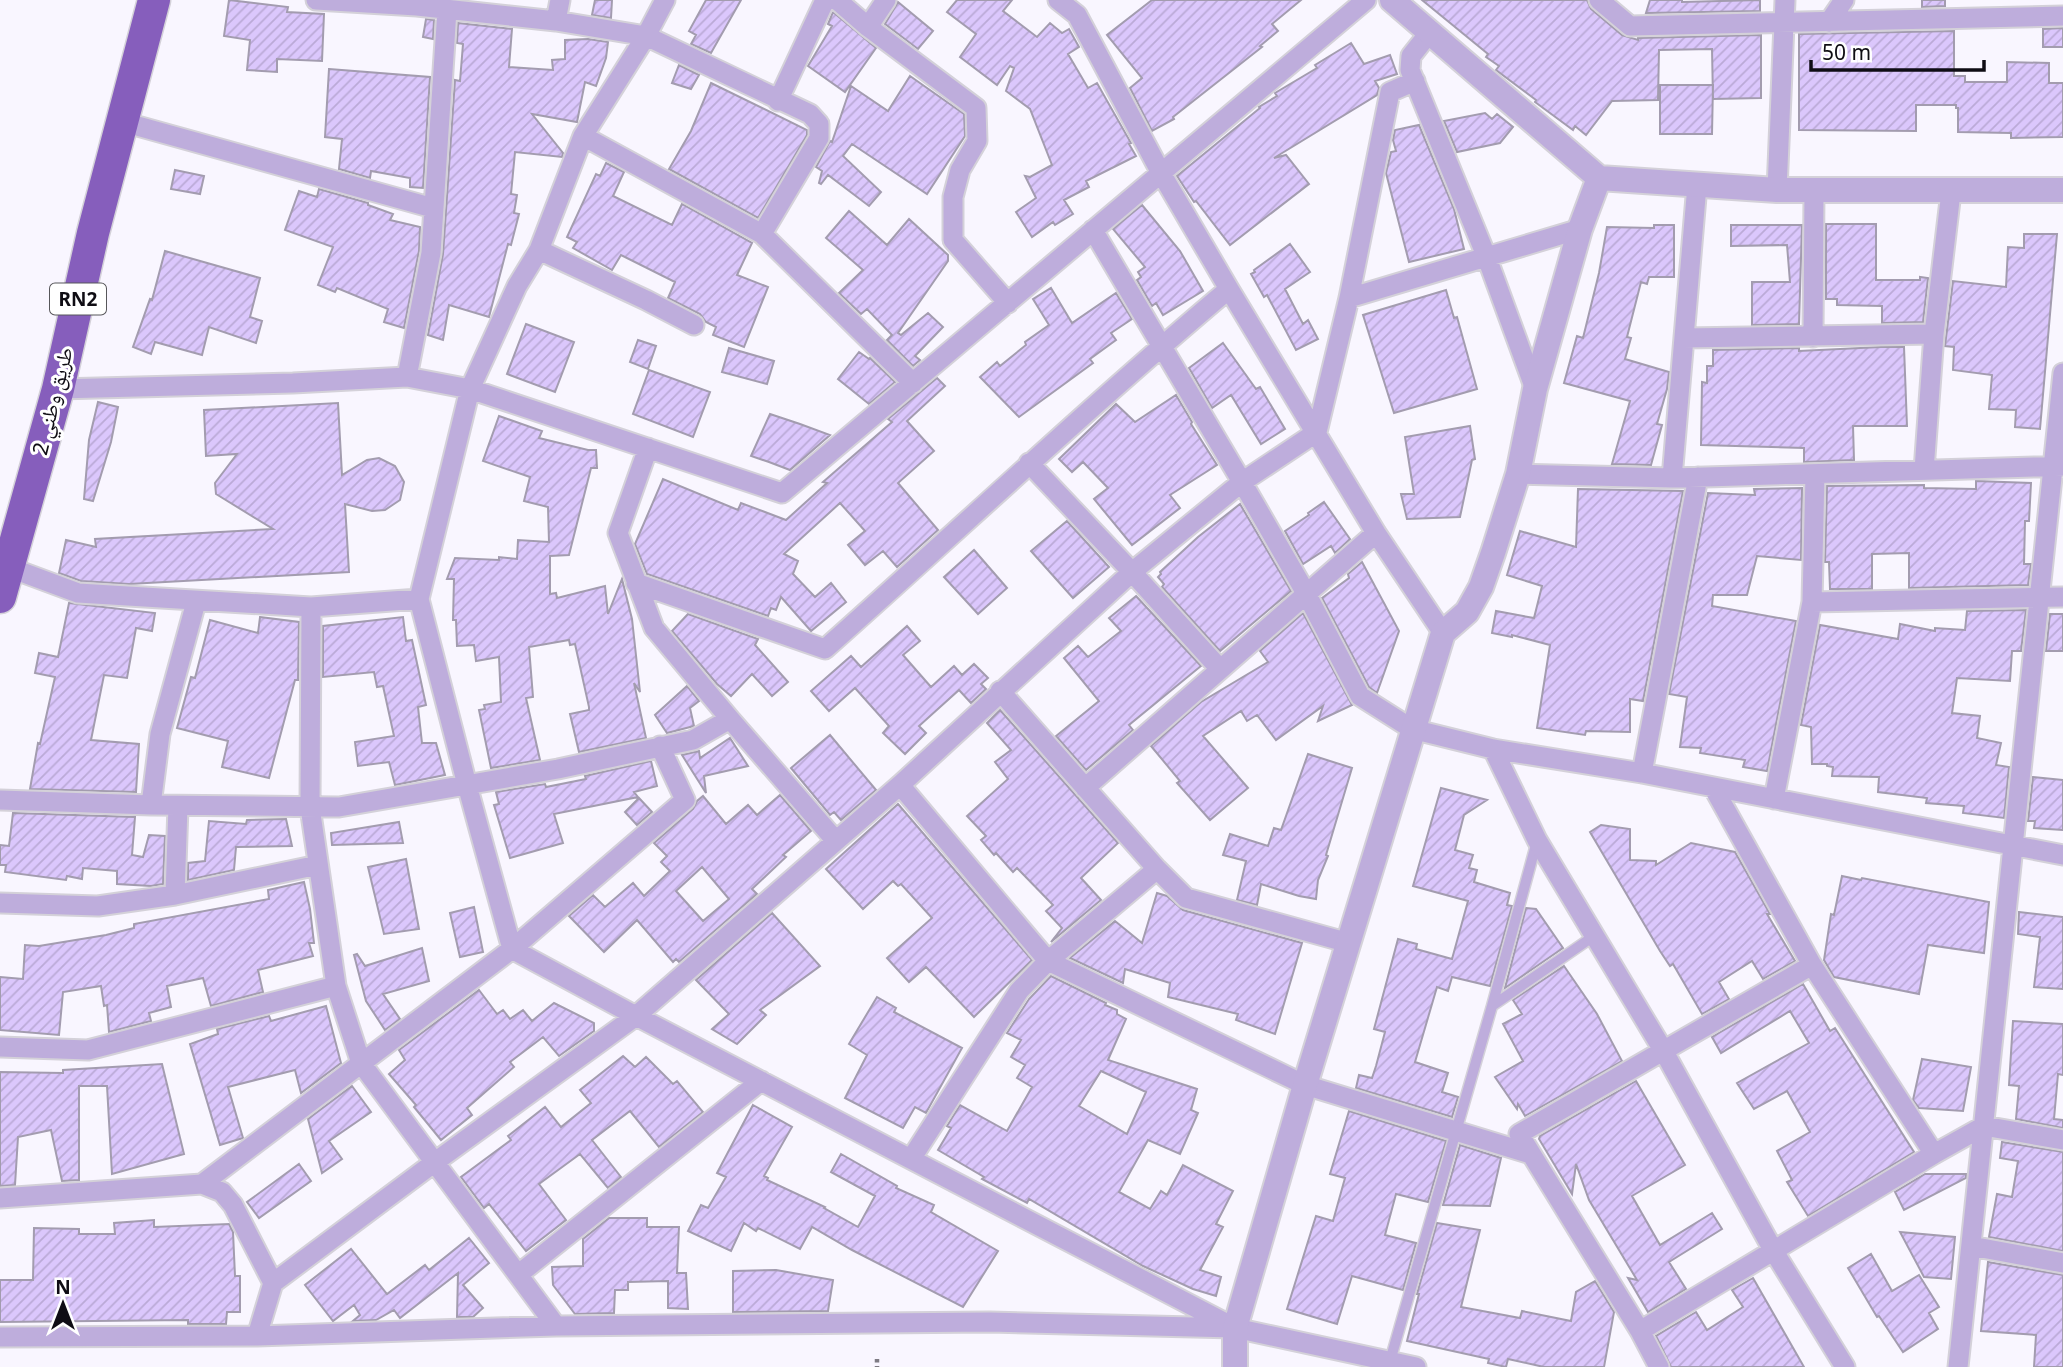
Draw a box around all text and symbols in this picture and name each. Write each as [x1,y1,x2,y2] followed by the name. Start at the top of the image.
[1811,28,1984,72] scale bar
[1822,38,1871,66] text: 50 m
[50,284,106,314] road number: RN2
[25,344,82,458] street label: طريق وطني 2
[28,1269,98,1339] north arrow
[55,1274,71,1300] text: N

